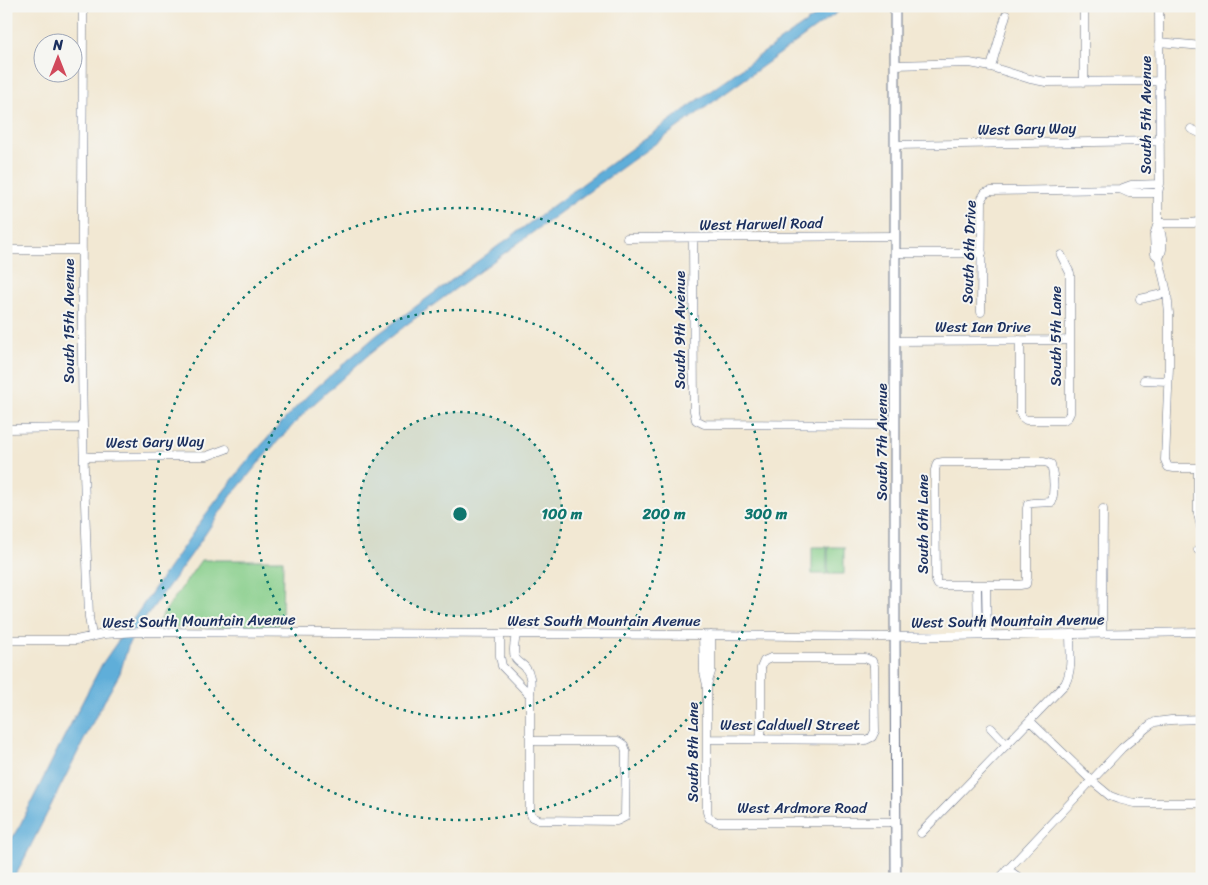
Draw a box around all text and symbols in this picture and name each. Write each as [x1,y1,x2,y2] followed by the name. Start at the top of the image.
[32,32,82,82] north arrow
[52,33,63,58] text: N
[1133,56,1159,174] street label: South 5th Avenue
[977,115,1077,143] street label: West Gary Way
[954,199,984,304] street label: South 6th Drive
[699,210,824,238] street label: West Harwell Road
[56,259,82,383] street label: South 15th Avenue
[667,271,693,389] street label: South 9th Avenue
[1043,285,1069,386] street label: South 5th Lane
[935,314,1031,340] street label: West Ian Drive
[869,383,895,501] street label: South 7th Avenue
[105,428,205,456] street label: West Gary Way
[910,474,936,574] street label: South 6th Lane
[542,501,583,527] text: 100 m
[641,501,686,527] text: 200 m
[744,501,788,527] text: 300 m
[451,505,469,523] centre of rings
[102,606,296,636] street label: West South Mountain Avenue
[911,606,1105,636] street label: West South Mountain Avenue
[507,608,701,634] street label: West South Mountain Avenue
[680,701,706,802] street label: South 8th Lane
[720,712,860,738] street label: West Caldwell Street
[737,795,868,821] street label: West Ardmore Road

